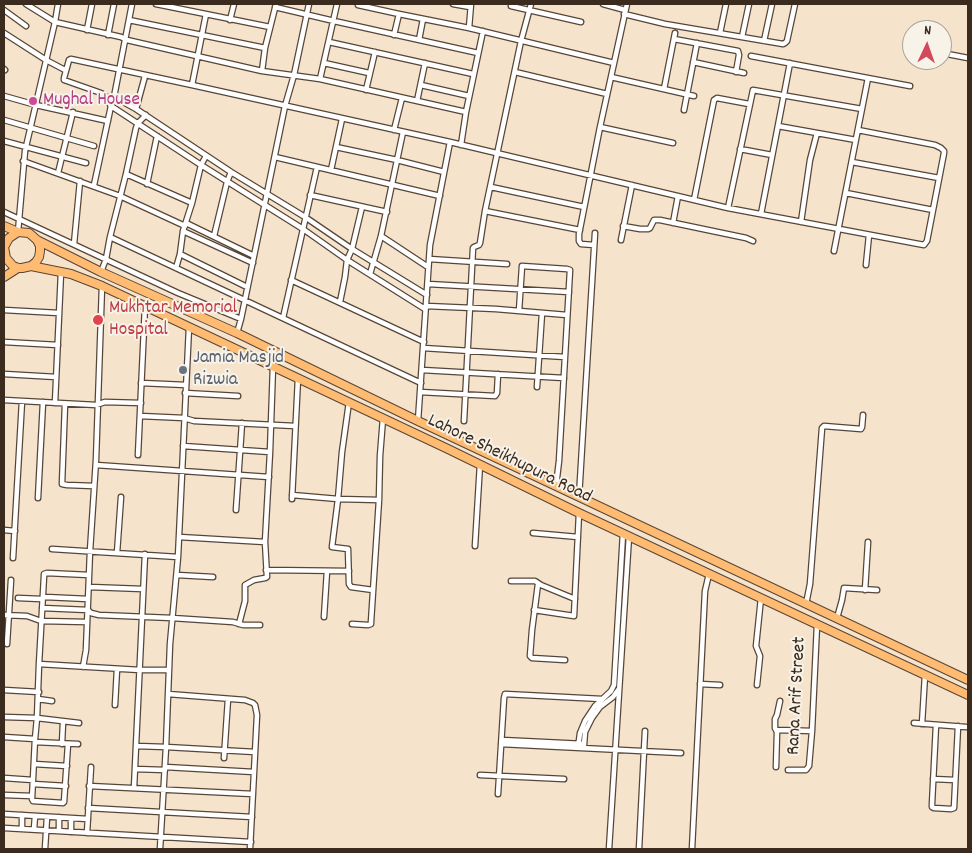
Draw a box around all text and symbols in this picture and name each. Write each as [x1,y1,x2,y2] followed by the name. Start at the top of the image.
[902,20,952,70] north arrow
[924,21,932,41] text: N
[43,90,140,112] place label: Mughal House
[27,95,39,107] marker: Mughal House
[109,298,237,342] place label: Mukhtar Memorial Hospital
[91,313,105,327] marker: Mukhtar Memorial Hospital
[193,348,284,392] place label: Jamia Masjid Rizwia
[177,364,189,376] marker: Jamia Masjid Rizwia
[423,410,595,510] street label: Lahore Sheikhupura Road
[784,636,812,756] street label: Rana Arif Street

